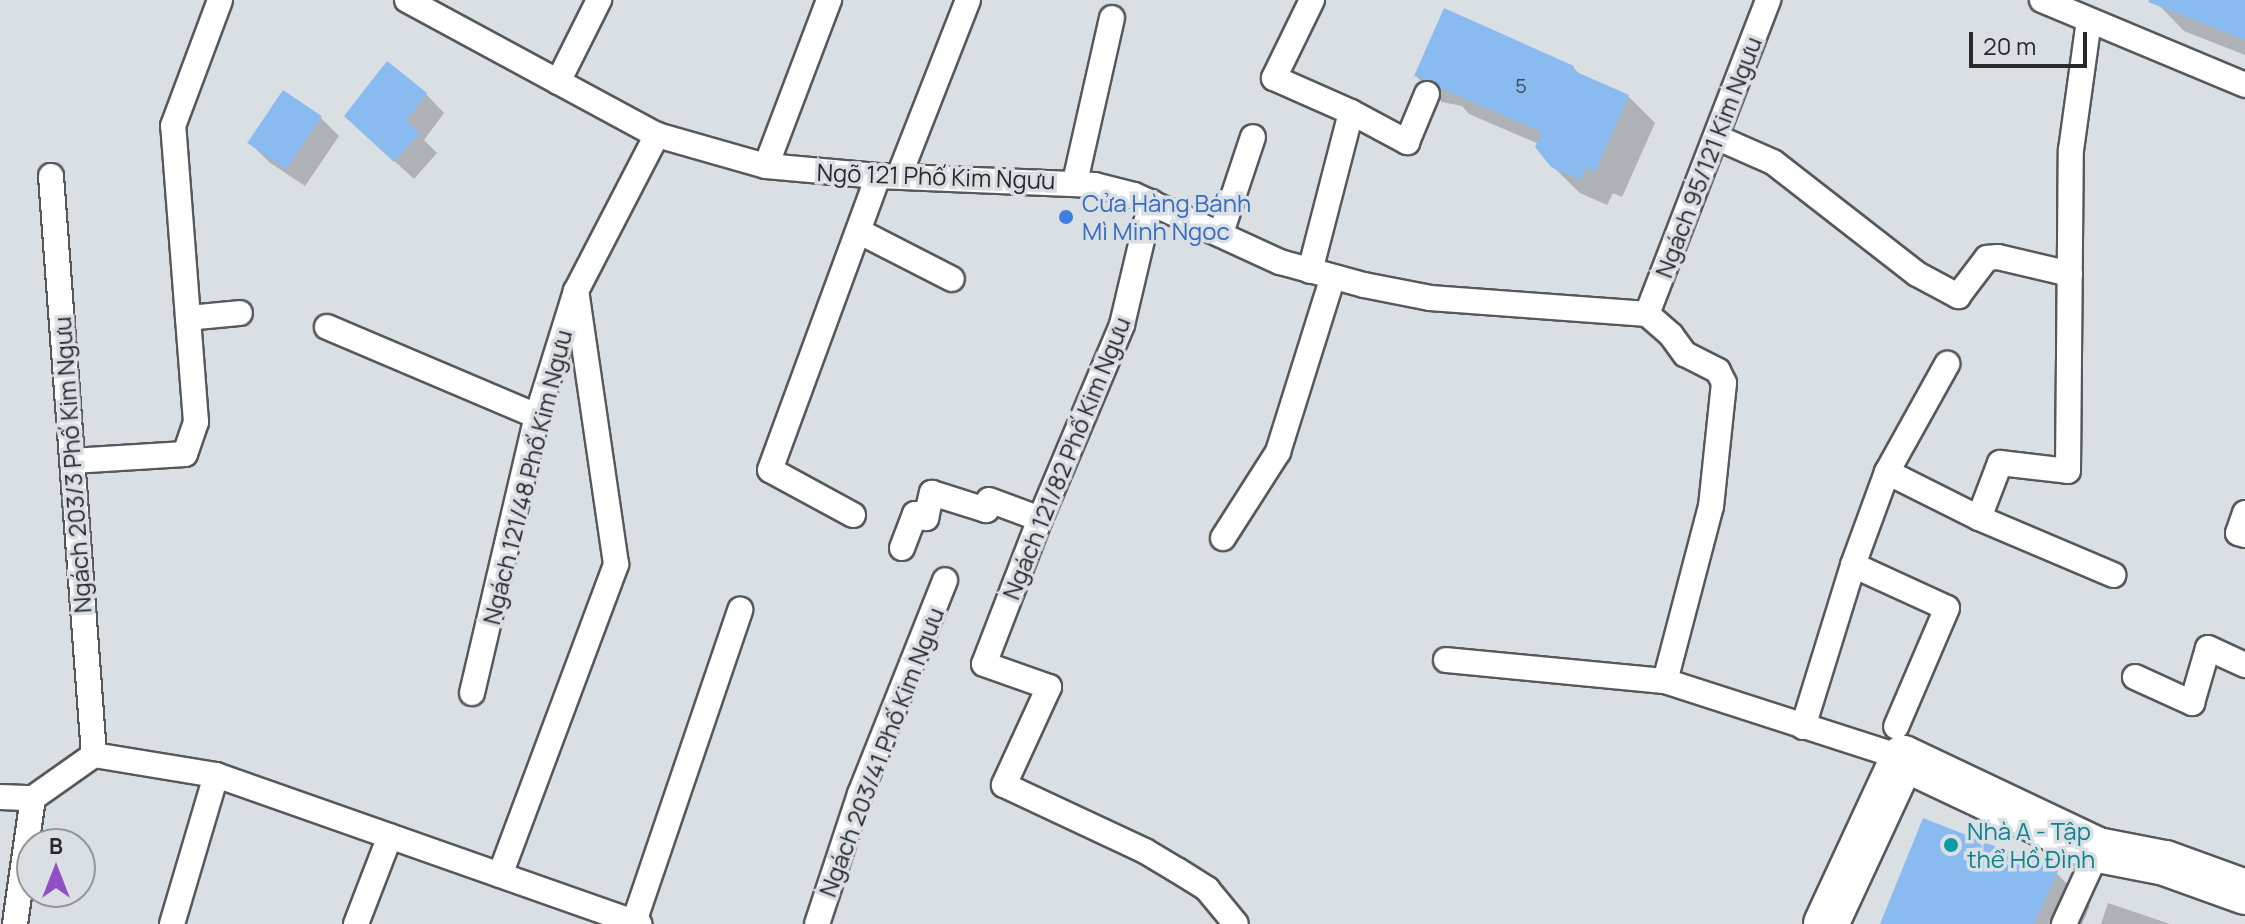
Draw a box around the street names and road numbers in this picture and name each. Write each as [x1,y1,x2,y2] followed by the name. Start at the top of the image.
[1649,32,1767,282] street label: Ngách 95/121 Kim Ngưu
[816,157,1056,195] street label: Ngõ 121 Phố Kim Ngưu
[996,312,1136,604] street label: Ngách 121/82 Phố Kim Ngưu
[47,316,97,614] street label: Ngách 203/3 Phố Kim Ngưu
[476,327,578,627] street label: Ngách 121/48 Phố Kim Ngưu
[812,603,950,901] street label: Ngách 203/41 Phố Kim Ngưu

